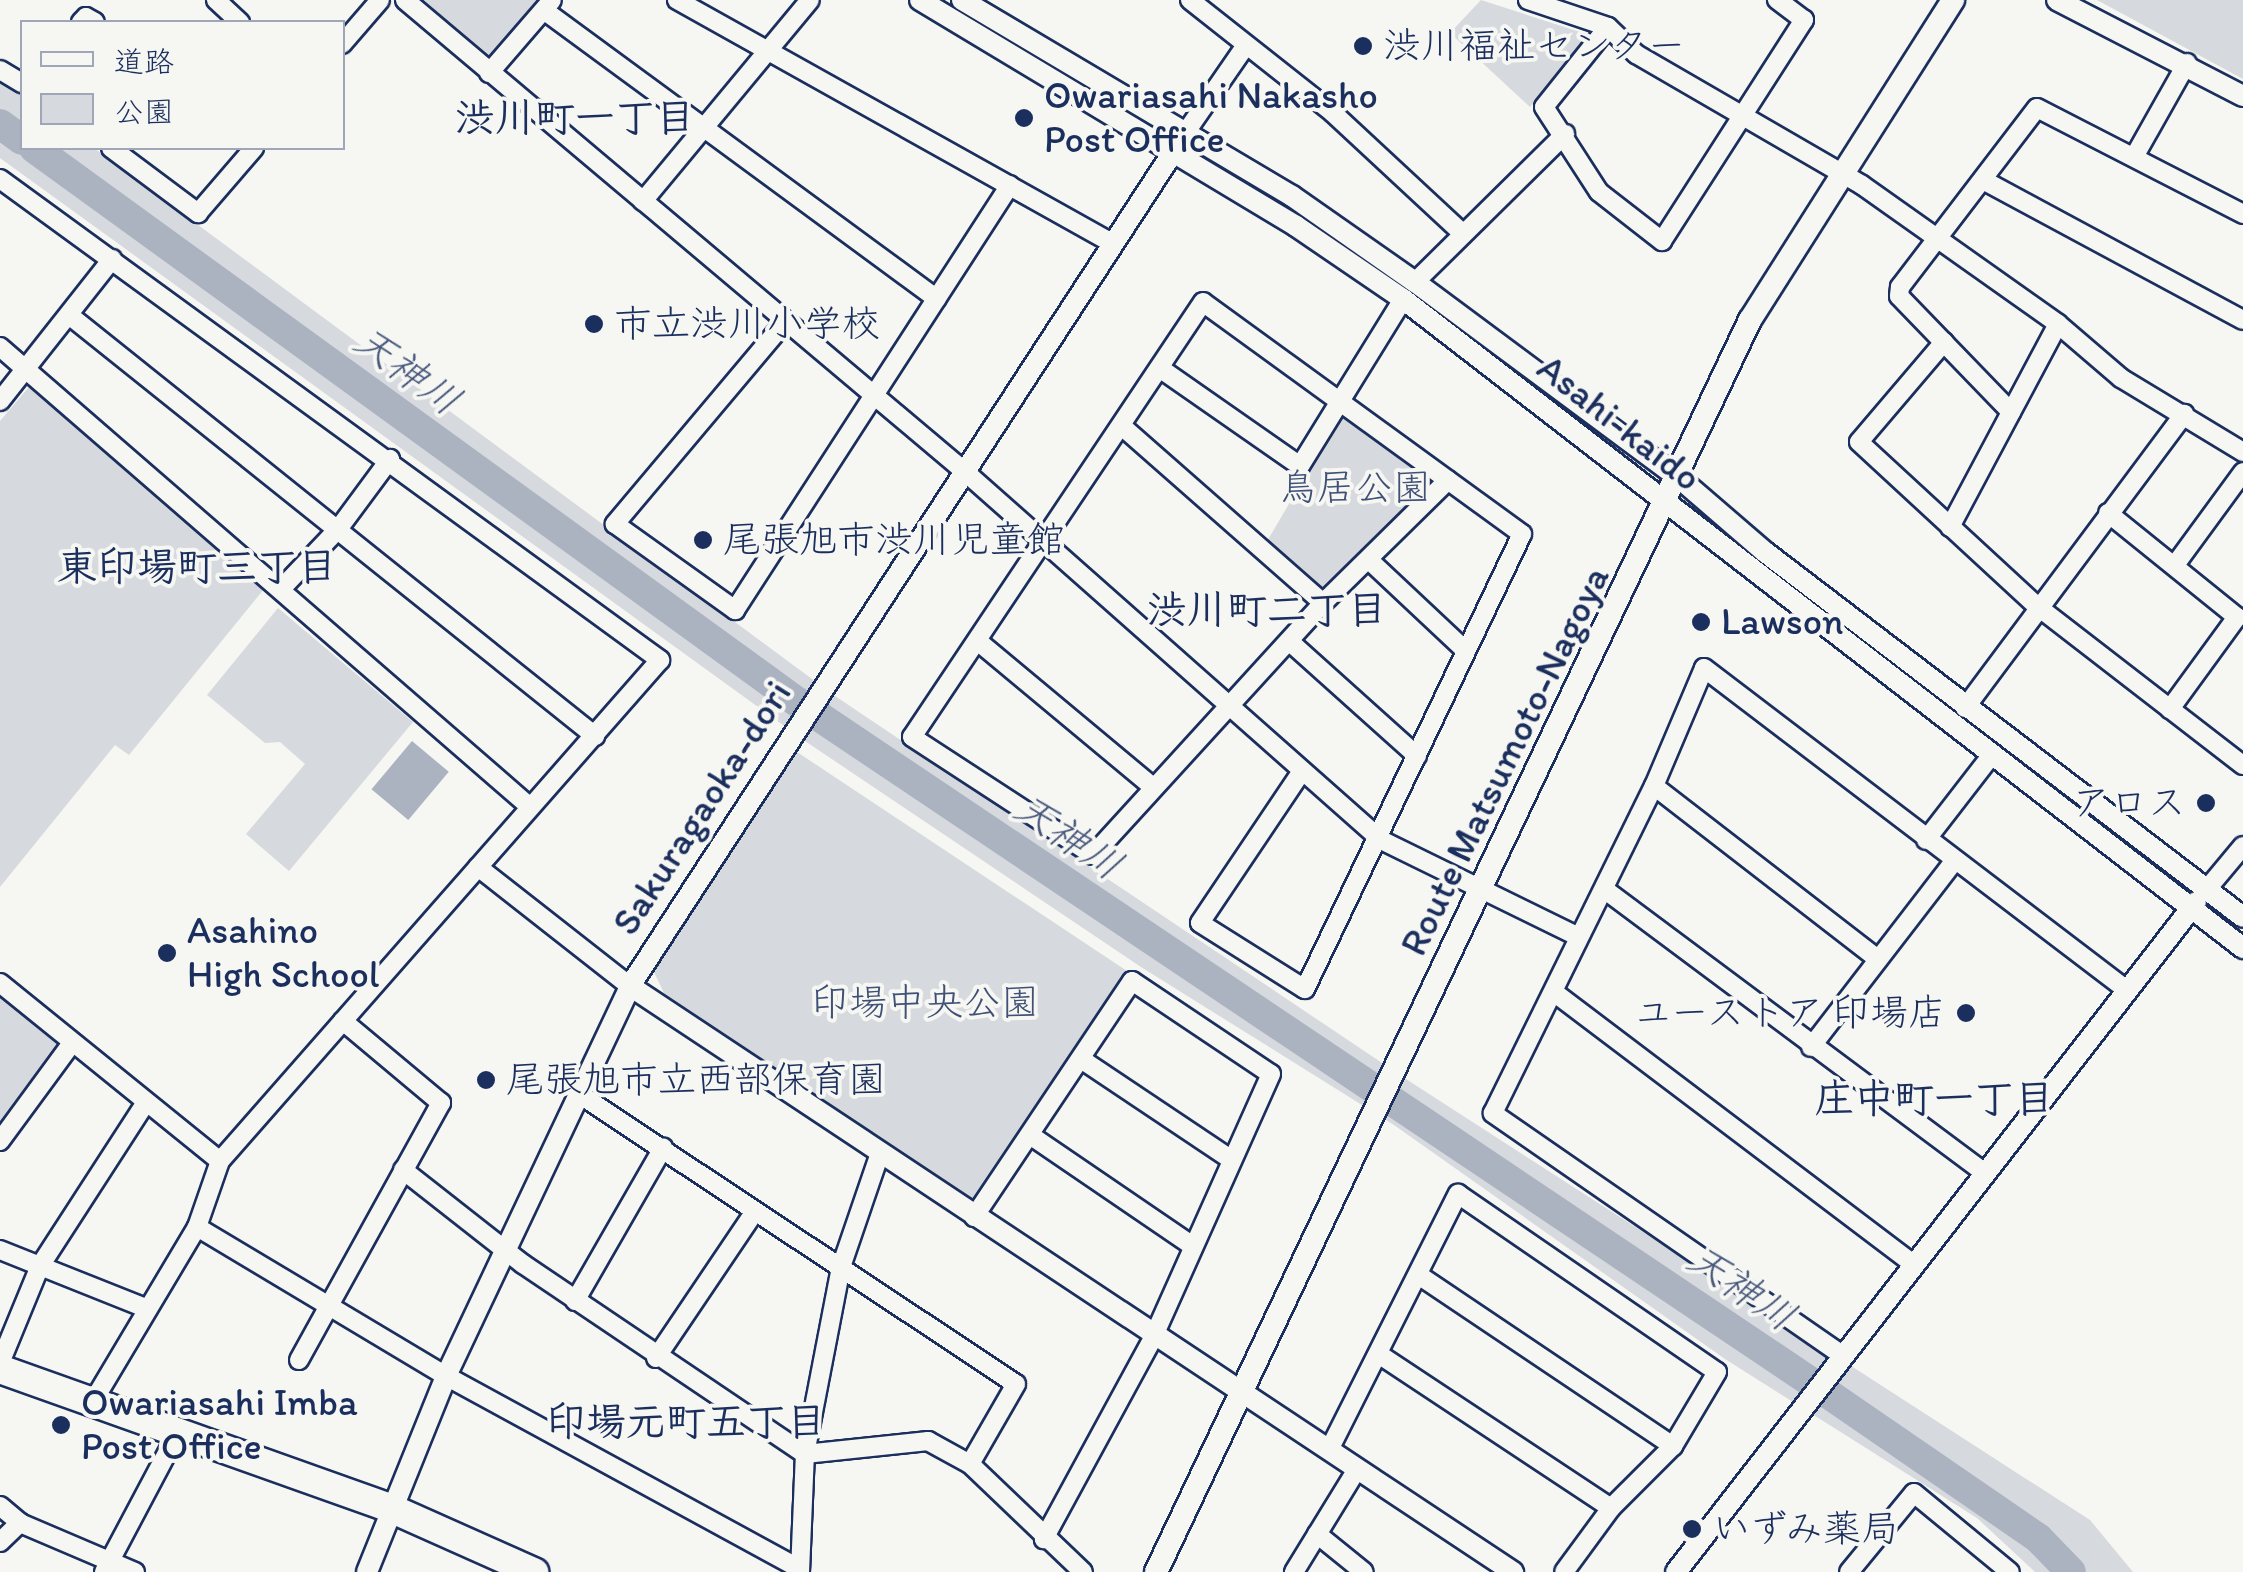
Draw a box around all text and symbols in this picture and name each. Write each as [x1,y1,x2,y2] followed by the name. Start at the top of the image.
[20,20,345,150] legend
[1383,23,1687,69] place label: 渋川福祉センター
[1352,35,1374,57] marker: 渋川福祉センター
[114,43,174,80] text: 道路
[1044,73,1377,162] place label: Owariasahi Nakasho Post Office
[114,93,174,130] text: 公園
[455,93,695,141] district label: 渋川町一丁目
[1013,107,1035,129] marker: Owariasahi Nakasho Post Office
[614,301,880,347] place label: 市立渋川小学校
[583,313,605,335] marker: 市立渋川小学校
[345,315,471,425] water label: 天神川
[1528,345,1710,501] street label: Asahi-kaido
[1279,465,1431,511] park label: 鳥居公園
[723,517,1065,563] place label: 尾張旭市渋川児童館
[692,529,714,551] marker: 尾張旭市渋川児童館
[57,542,337,590] district label: 東印場町三丁目
[1391,559,1619,963] street label: Route Matsumoto-Nagoya
[1147,585,1387,633] district label: 渋川町二丁目
[1721,599,1844,645] place label: Lawson
[1690,611,1712,633] marker: Lawson
[603,673,801,943] street label: Sakuragaoka-dori
[2072,780,2186,826] place label: アロス
[1006,783,1132,889] water label: 天神川
[2195,792,2217,814] marker: アロス
[187,908,379,998] place label: Asahino High School
[156,942,178,964] marker: Asahino High School
[811,980,1039,1026] park label: 印場中央公園
[1635,990,1946,1036] place label: ユーストア 印場店
[1955,1002,1977,1024] marker: ユーストア 印場店
[506,1057,886,1103] place label: 尾張旭市立西部保育園
[475,1069,497,1091] marker: 尾張旭市立西部保育園
[1814,1074,2054,1122] district label: 庄中町一丁目
[1679,1234,1805,1340] water label: 天神川
[81,1380,359,1470] place label: Owariasahi Imba Post Office
[546,1397,826,1445] district label: 印場元町五丁目
[50,1414,72,1436] marker: Owariasahi Imba Post Office
[1712,1506,1902,1552] place label: いずみ薬局
[1681,1518,1703,1540] marker: いずみ薬局

